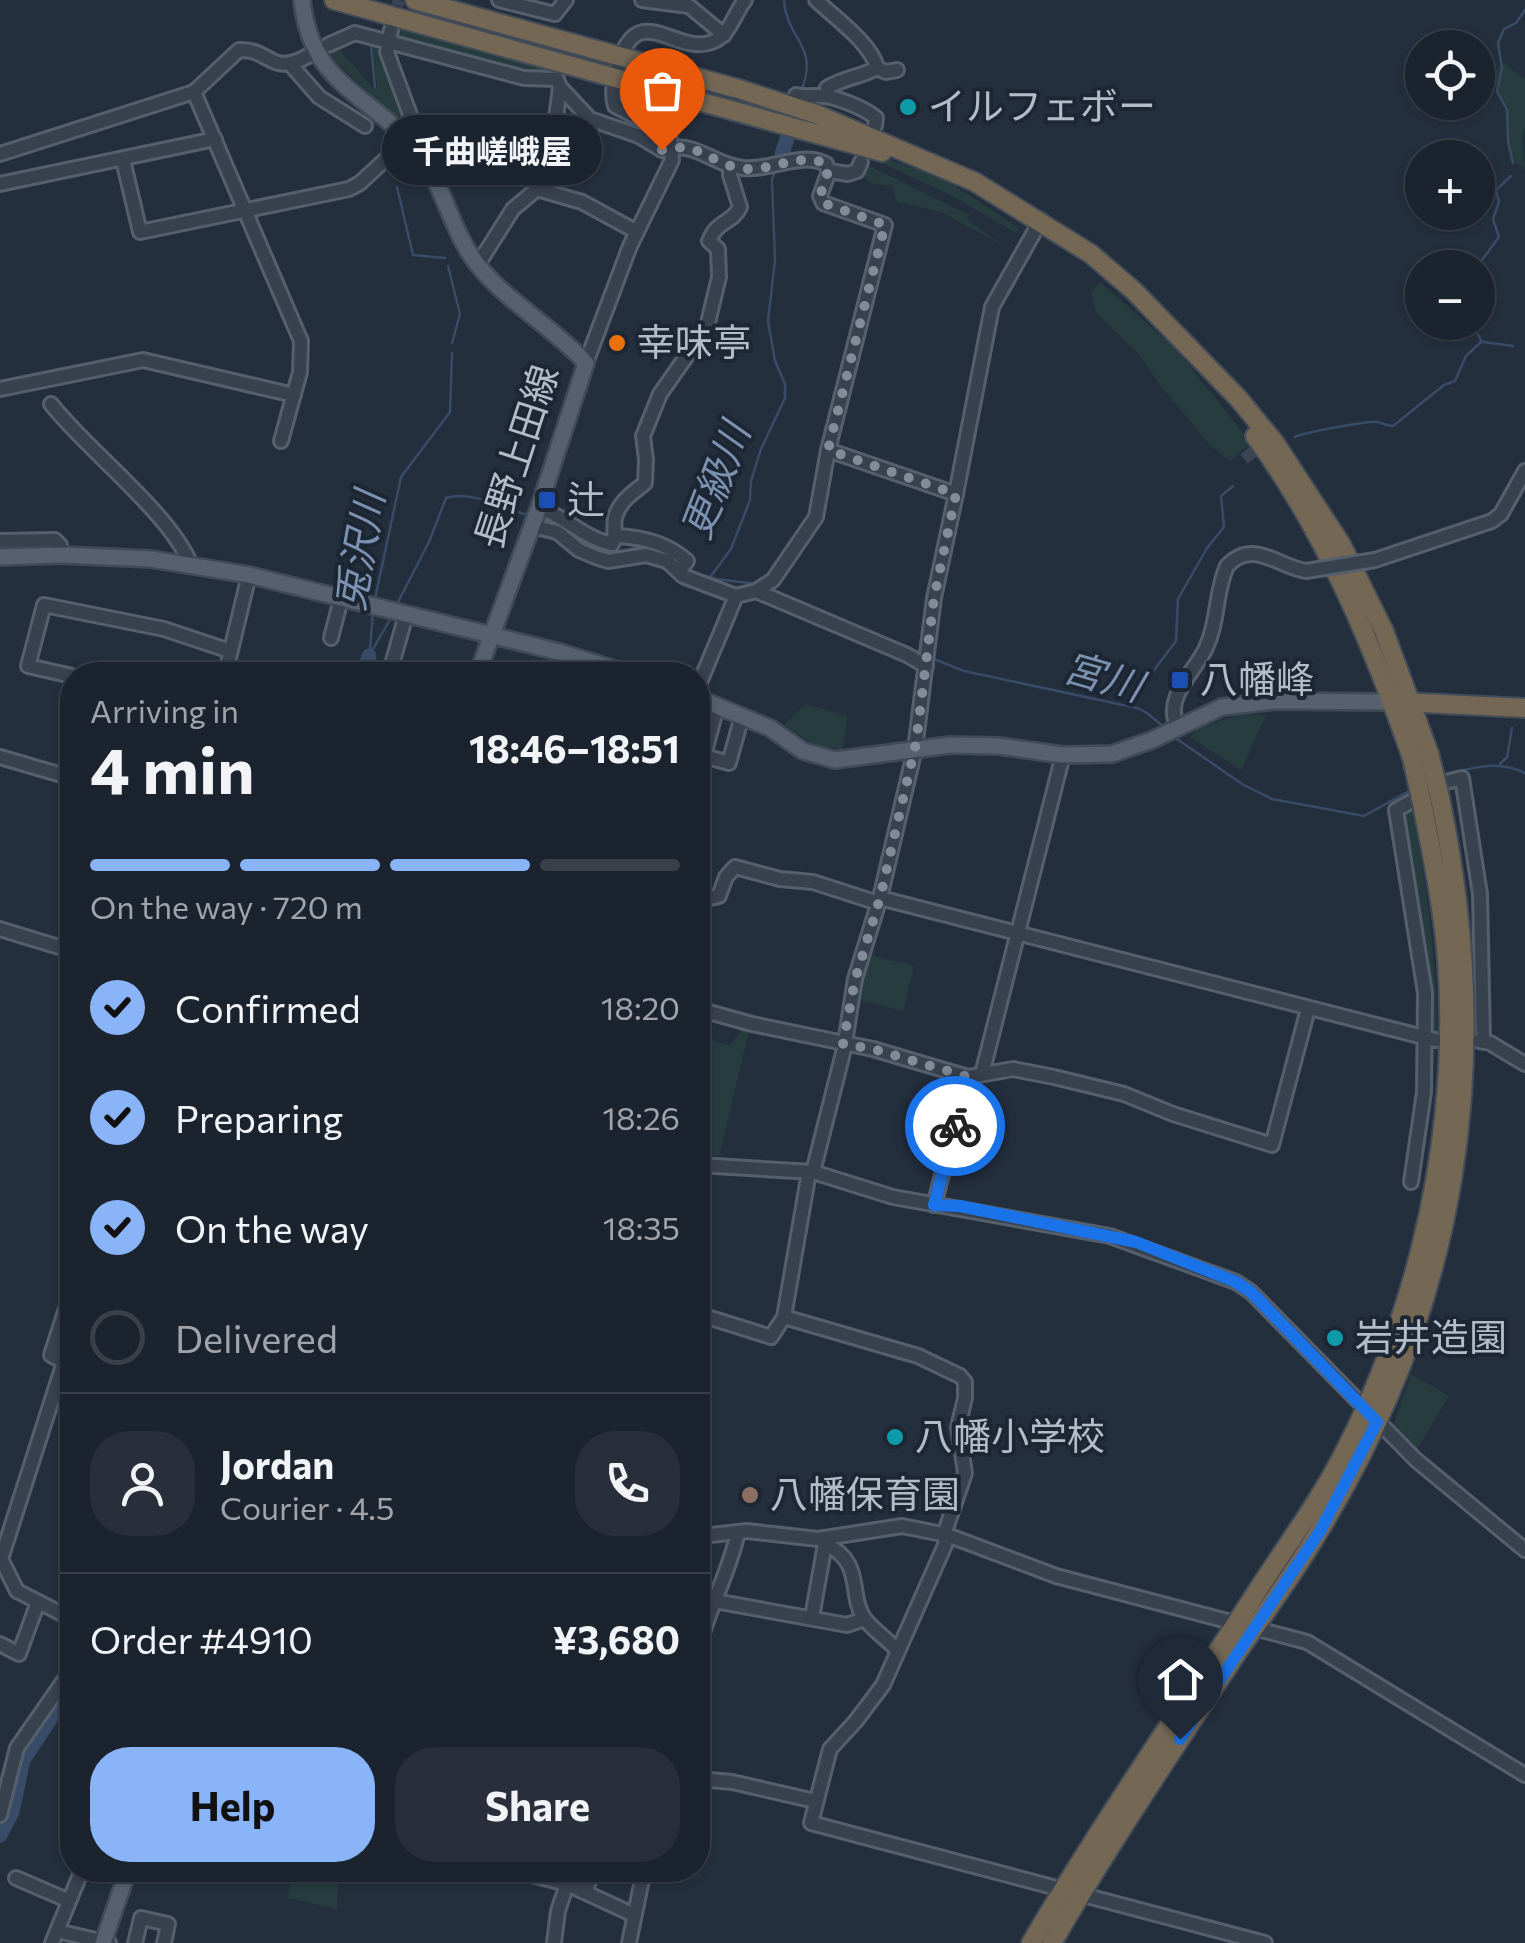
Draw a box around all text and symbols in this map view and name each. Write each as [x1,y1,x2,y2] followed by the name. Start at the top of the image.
[1405,30,1495,340] map controls
[1405,30,1495,120] button: locate
[620,48,705,151] pin
[635,63,690,118] icon: bag
[928,81,1156,128] place label: イルフェボー
[897,96,919,118] marker: イルフェボー
[382,115,602,185] callout: 千曲嵯峨屋
[412,130,572,170] text: 千曲嵯峨屋
[1405,140,1495,230] button: +
[1405,250,1495,340] button: −
[637,317,751,364] place label: 幸味亭
[606,332,628,354] marker: 幸味亭
[463,359,566,554] street label: 長野上田線
[669,412,759,545] water label: 更級川
[567,474,605,521] place label: 辻
[323,483,393,614] water label: 兎沢川
[536,489,558,511] marker: 辻
[1058,640,1153,710] water label: 宮川
[1200,654,1314,701] place label: 八幡峰
[1169,669,1191,691] marker: 八幡峰
[90,690,239,730] text: Arriving in
[469,724,680,771] text: 18:46–18:51
[90,728,255,807] text: 4 min
[90,886,363,926] text: On the way · 720 m
[90,980,145,1035] icon: check
[175,984,361,1031] text: Confirmed
[601,987,680,1027] text: 18:20
[905,1076,1005,1176] courier
[90,1090,145,1145] icon: check
[175,1094,343,1141] text: Preparing
[602,1097,680,1137] text: 18:26
[928,1099,983,1154] icon: bike
[90,1200,145,1255] icon: check
[175,1204,369,1251] text: On the way
[603,1207,680,1247] text: 18:35
[1355,1312,1507,1359] place label: 岩井造園
[175,1314,338,1361] text: Delivered
[1324,1327,1346,1349] marker: 岩井造園
[915,1411,1105,1458] place label: 八幡小学校
[884,1426,906,1448] marker: 八幡小学校
[90,1431,195,1536] button: person
[575,1431,680,1536] button: phone
[220,1440,334,1487] text: Jordan
[770,1469,960,1516] place label: 八幡保育園
[739,1484,761,1506] marker: 八幡保育園
[220,1487,394,1527] text: Courier · 4.5
[90,1615,313,1662] text: Order #4910
[553,1615,680,1662] text: ¥3,680
[1138,1637,1223,1740] pin
[1153,1652,1208,1707] icon: home
[90,1747,375,1862] button: Help
[395,1747,680,1862] button: Share

